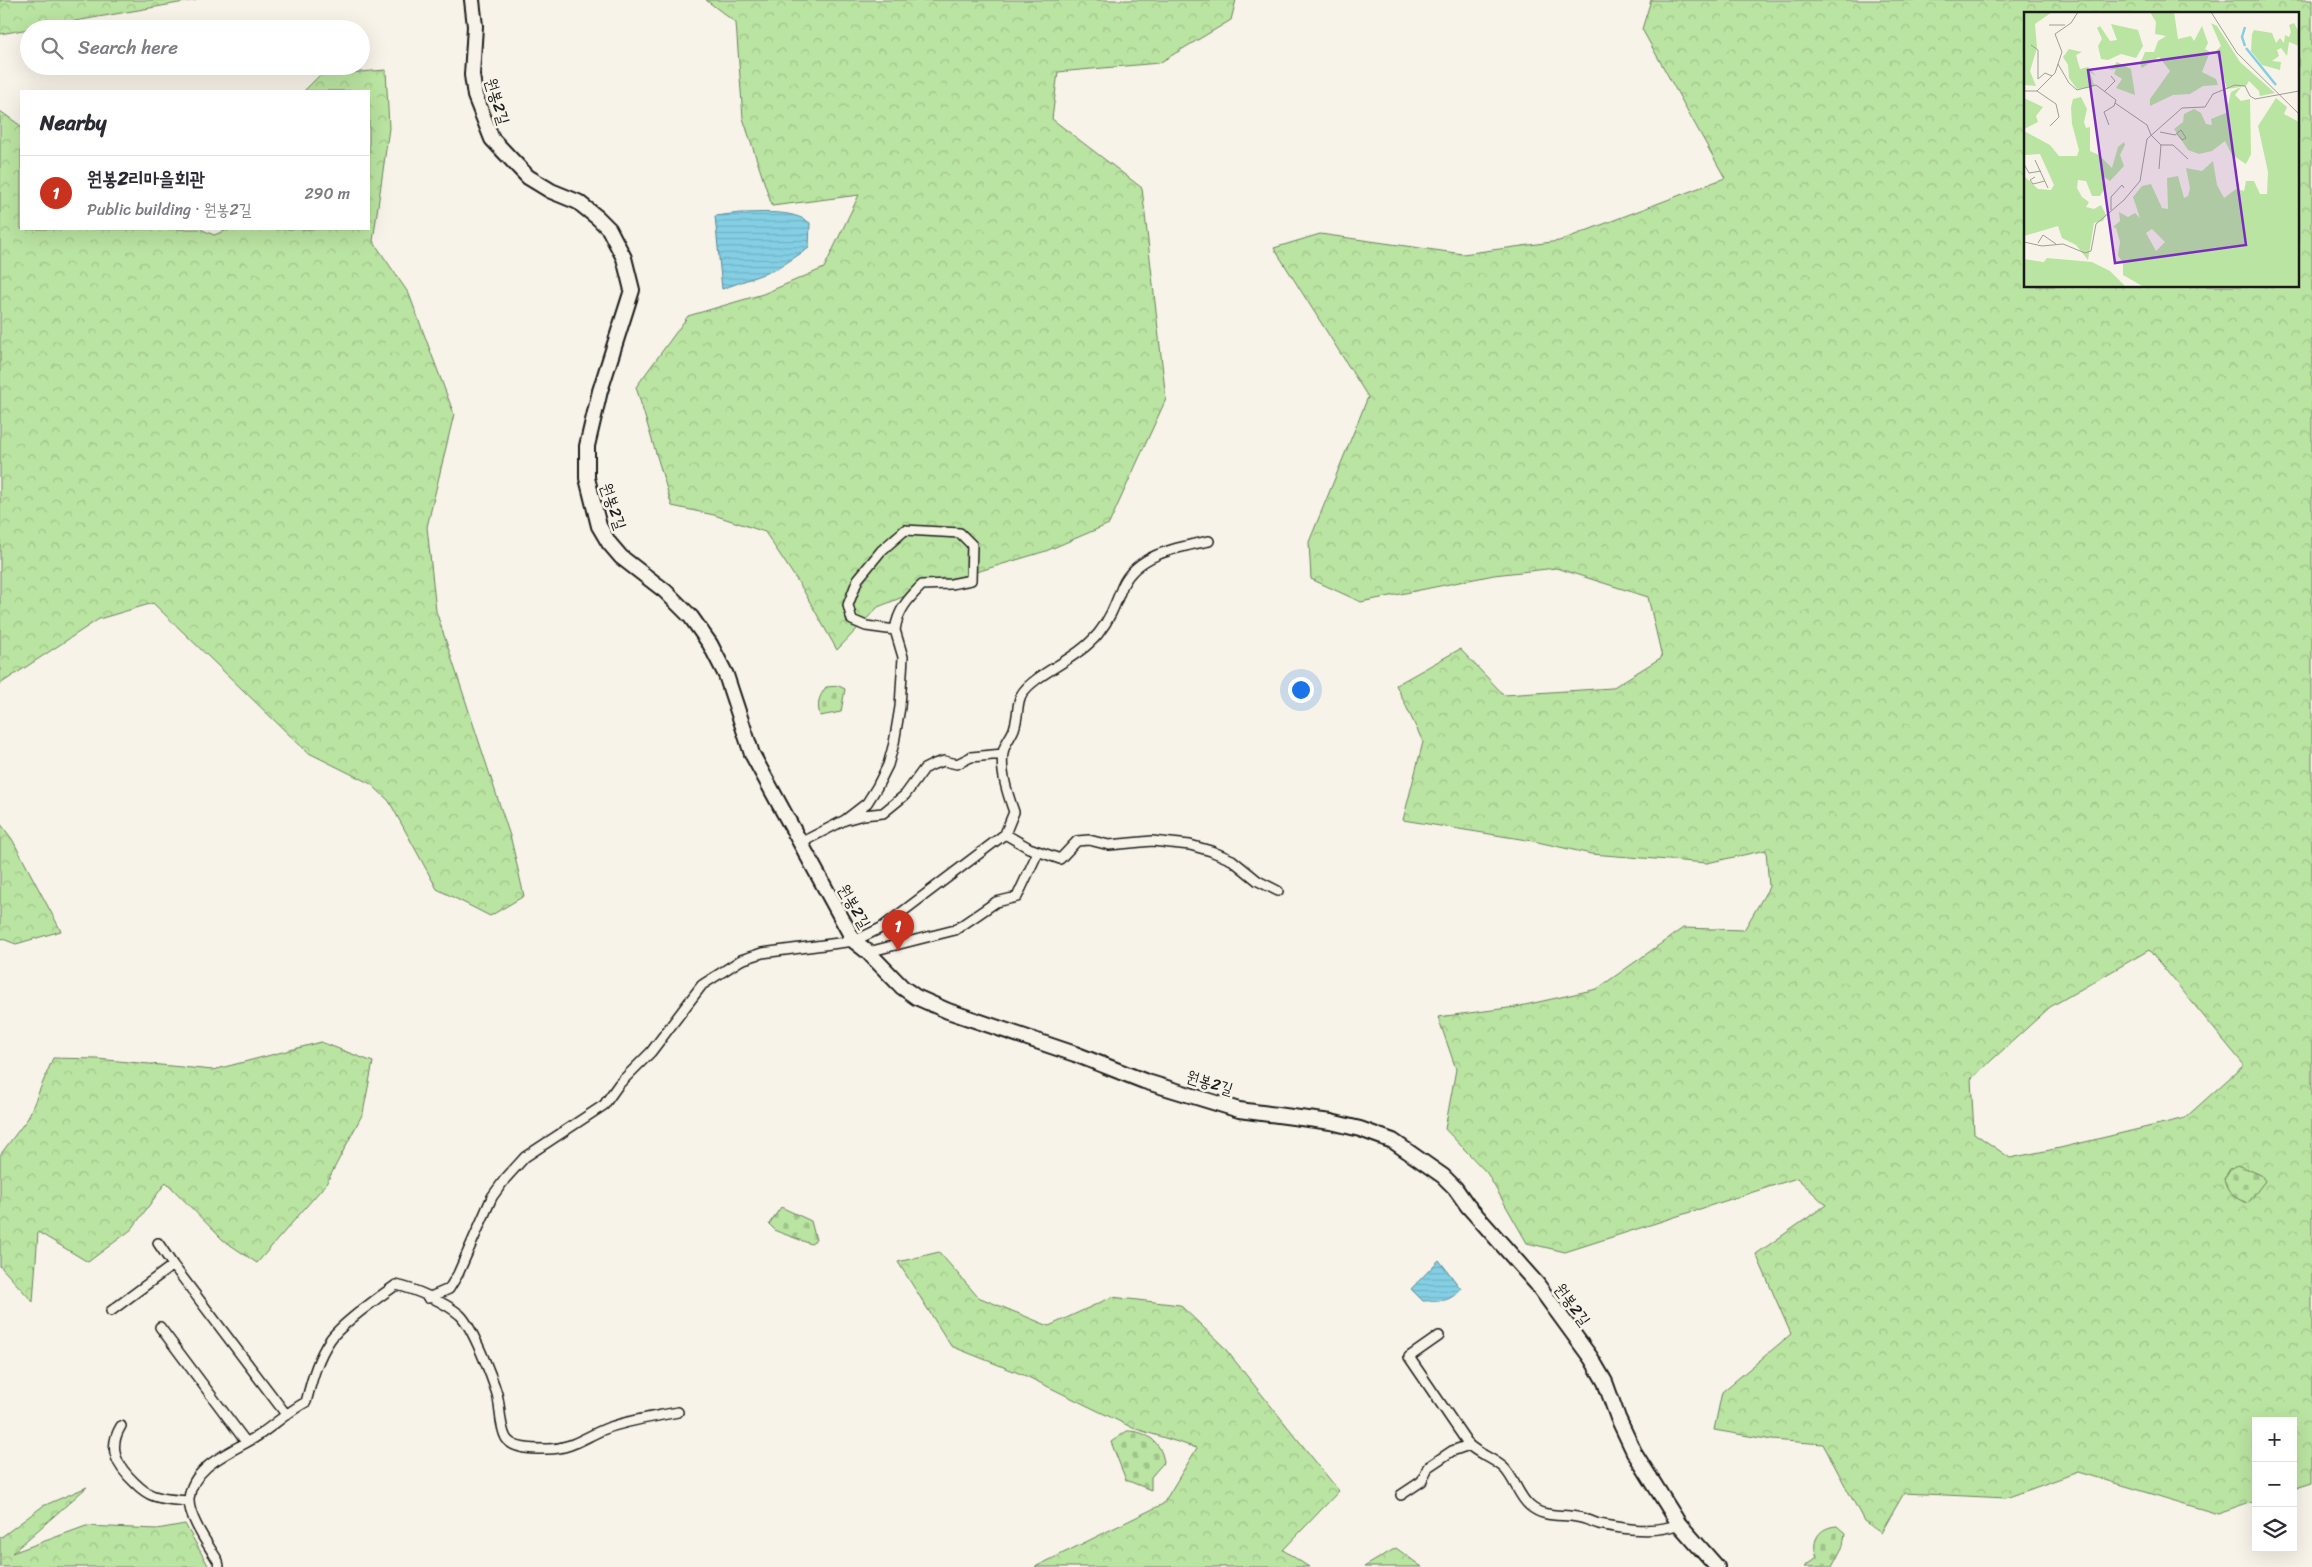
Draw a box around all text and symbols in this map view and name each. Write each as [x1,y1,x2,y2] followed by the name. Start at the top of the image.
[2024,12,2300,288] inset map
[20,20,370,75] search box
[78,31,178,64] text: Search here
[38,34,66,62] icon: search
[477,74,518,128] street label: 원봉2길
[40,104,106,142] text: Nearby
[87,162,205,195] text: 원봉2리마을회관
[53,179,59,208] text: 1
[304,179,350,208] text: 290 m
[87,195,252,224] text: Public building · 원봉2길
[592,479,635,534] street label: 원봉2길
[1288,677,1314,703] your location
[830,878,879,934] street label: 원봉2길
[882,910,914,951] pin: 1
[1183,1062,1237,1103] street label: 원봉2길
[1547,1276,1598,1332] street label: 원봉2길
[2252,1417,2297,1552] map controls
[2252,1417,2297,1462] button: +
[2252,1462,2297,1507] button: −
[2252,1507,2297,1552] button: layers

